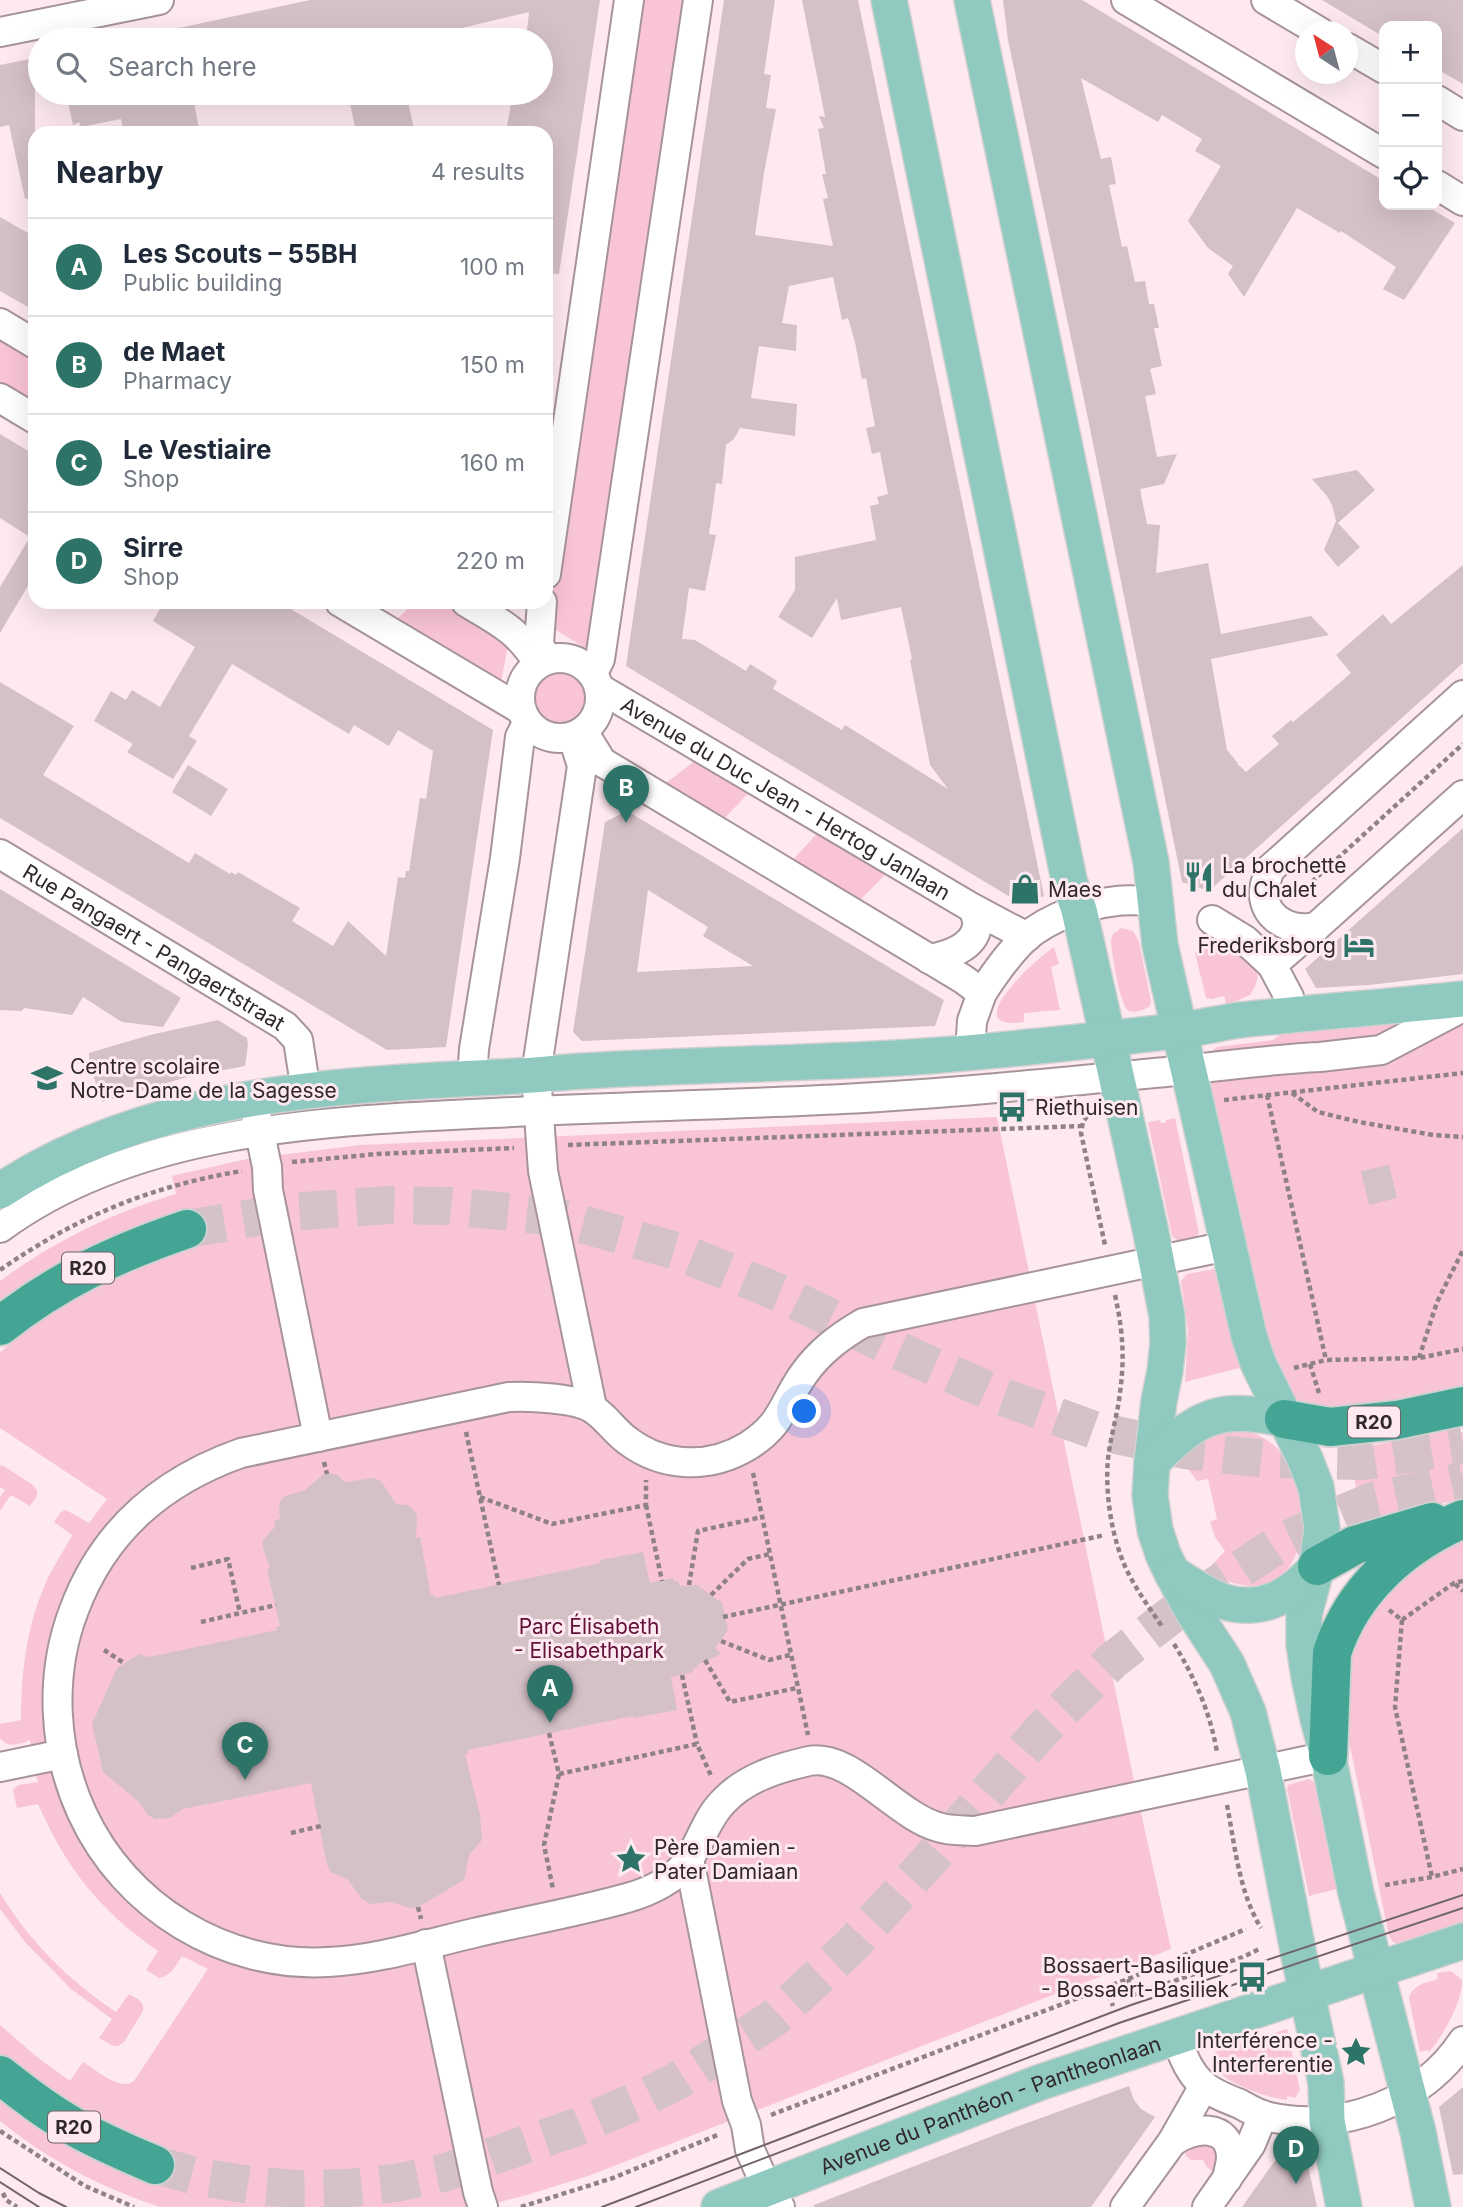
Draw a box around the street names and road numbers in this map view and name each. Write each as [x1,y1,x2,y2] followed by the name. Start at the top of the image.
[617,691,955,905] street label: Avenue du Duc Jean - Hertog Janlaan
[19,859,290,1036] street label: Rue Pangaert - Pangaertstraat
[62,1252,114,1284] road number: R20
[1348,1406,1400,1438] road number: R20
[816,2030,1164,2179] street label: Avenue du Panthéon - Pantheonlaan
[48,2112,100,2142] road number: R20

